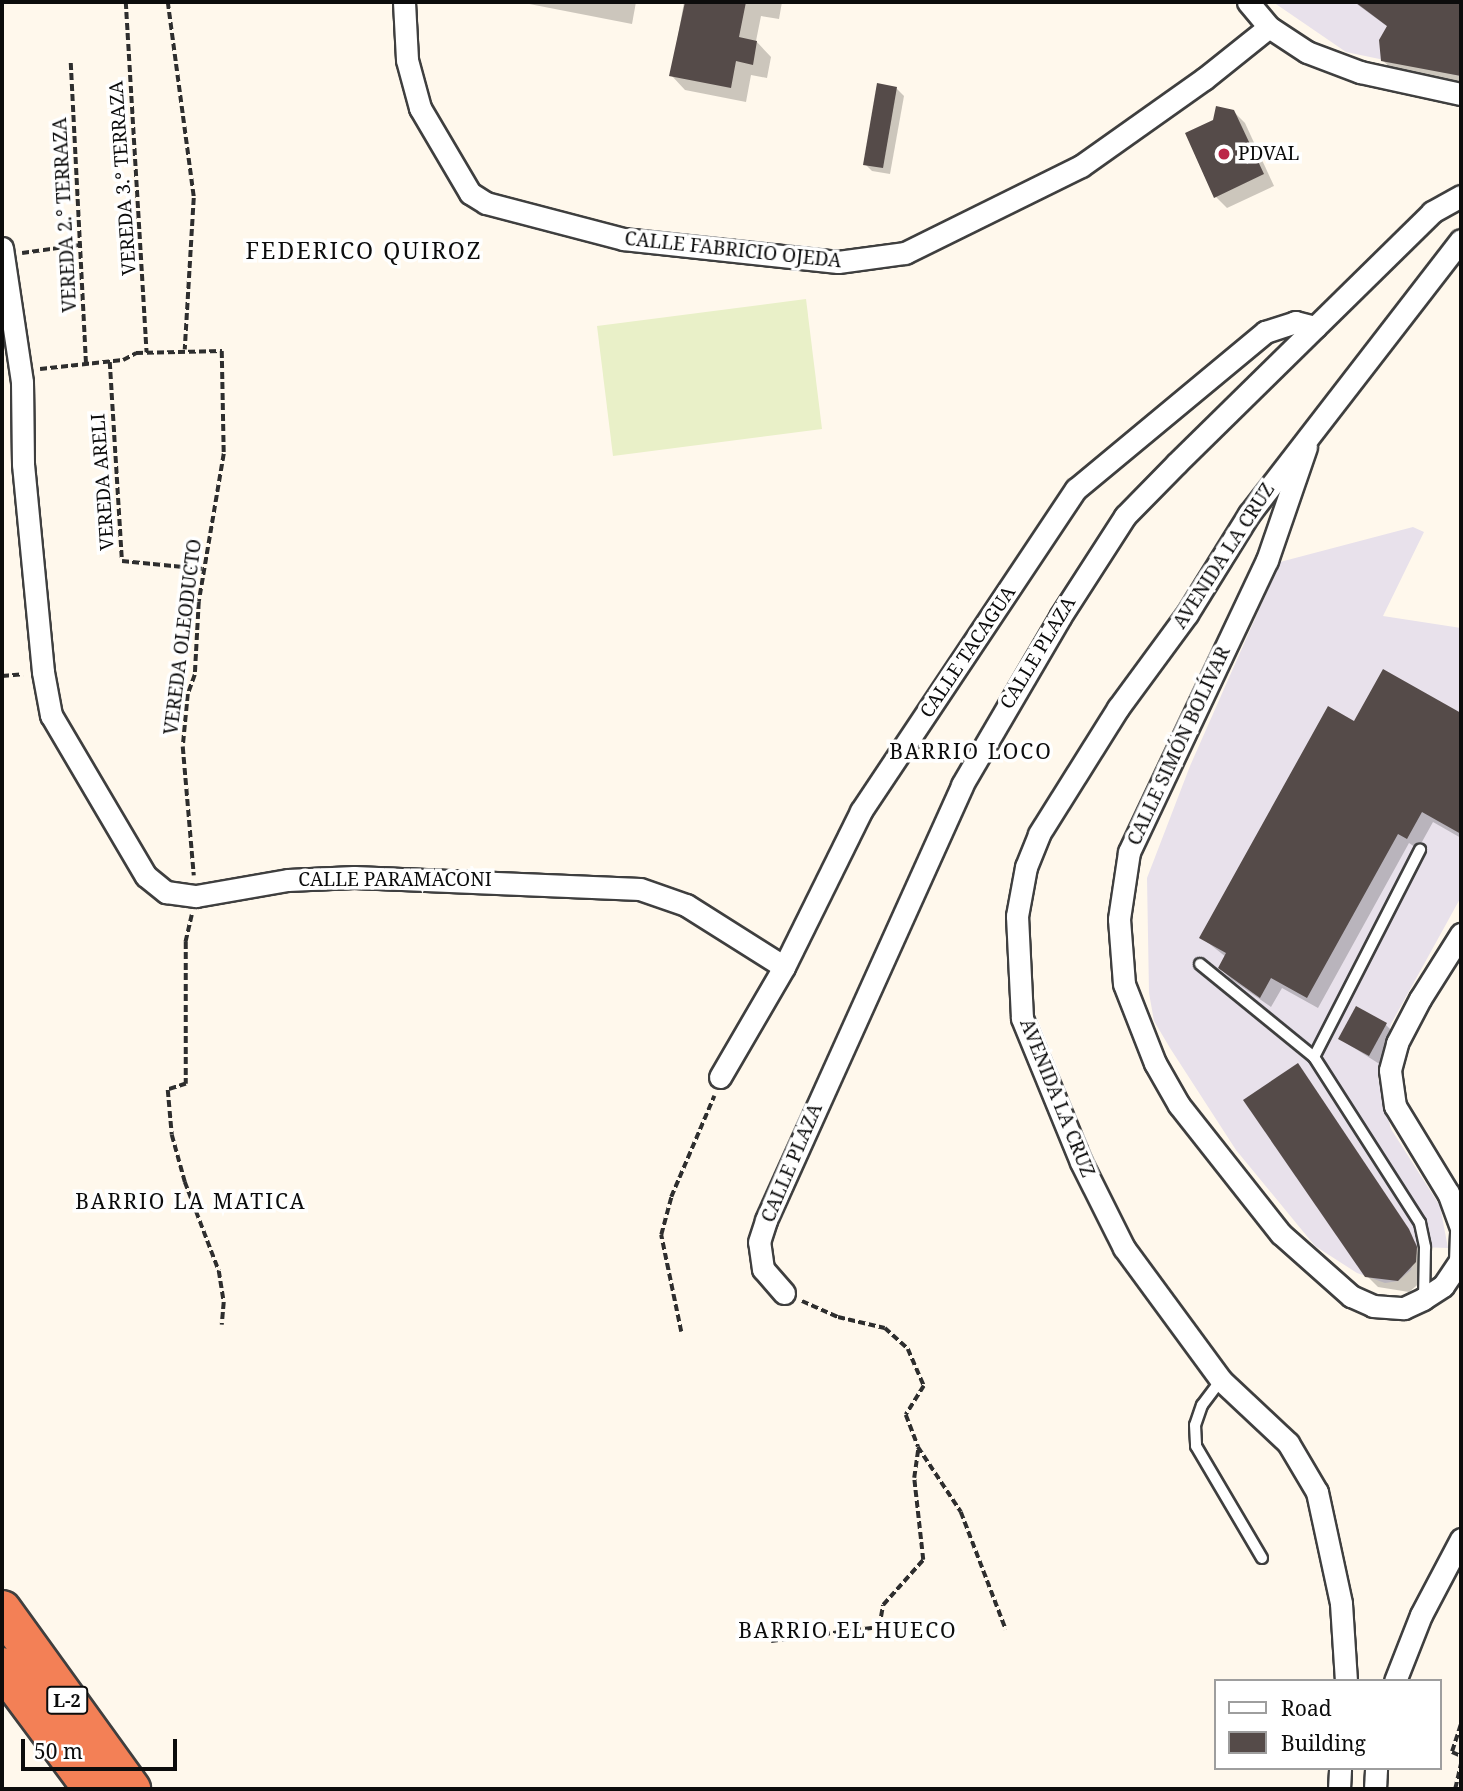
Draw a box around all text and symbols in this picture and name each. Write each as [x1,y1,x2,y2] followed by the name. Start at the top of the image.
[105,80,141,276] street label: VEREDA 3.° TERRAZA
[49,117,81,313] street label: VEREDA 2.° TERRAZA
[1238,143,1299,165] place label: PDVAL
[1216,146,1232,162] marker: PDVAL
[623,227,843,273] street label: CALLE FABRICIO OJEDA
[247,236,481,264] district label: FEDERICO QUIROZ
[87,413,119,551] street label: VEREDA ARELI
[1168,479,1280,633] street label: AVENIDA LA CRUZ
[160,538,206,736] street label: VEREDA OLEODUCTO
[916,582,1020,722] street label: CALLE TACAGUA
[996,593,1080,713] street label: CALLE PLAZA
[1123,643,1235,849] street label: CALLE SIMÓN BOLÍVAR
[891,738,1051,764] district label: BARRIO LOCO
[298,869,492,891] street label: CALLE PARAMACONI
[1015,1015,1099,1181] street label: AVENIDA LA CRUZ
[757,1100,827,1226] street label: CALLE PLAZA
[77,1188,305,1214] district label: BARRIO LA MATICA
[740,1617,956,1643] district label: BARRIO EL HUECO
[1214,1679,1442,1770] legend
[46,1686,88,1714] road number: L-2
[1281,1694,1332,1722] text: Road
[24,1724,180,1768] scale bar
[1281,1729,1366,1757] text: Building
[34,1737,83,1765] text: 50 m

